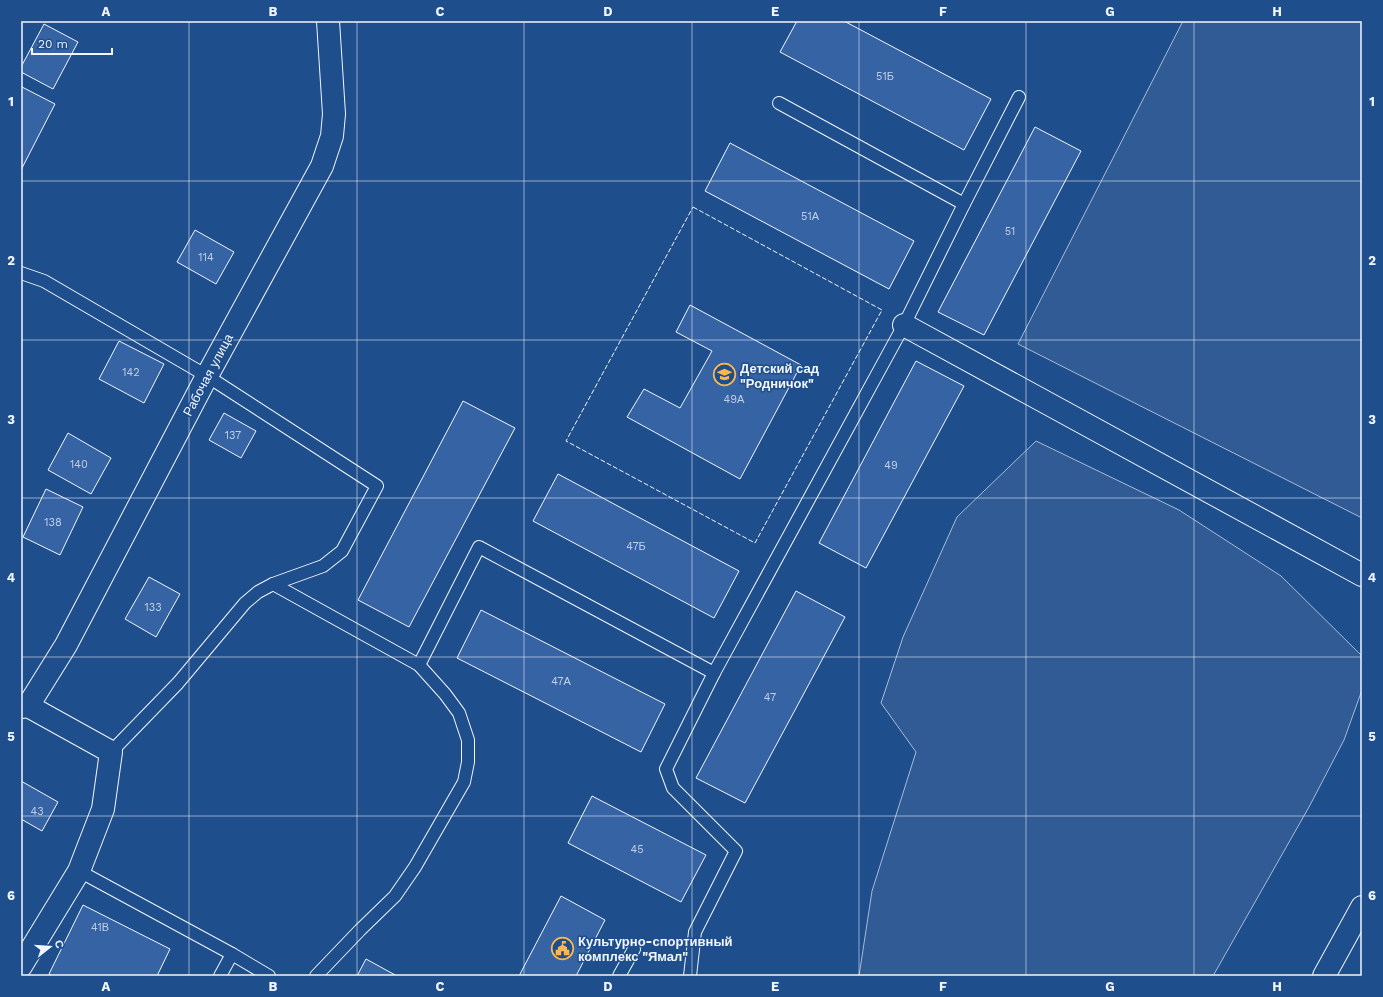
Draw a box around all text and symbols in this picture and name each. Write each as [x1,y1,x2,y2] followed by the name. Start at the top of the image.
[102,4,111,19] text: A
[269,4,278,19] text: B
[436,4,445,19] text: C
[603,4,613,19] text: D
[771,4,779,19] text: E
[939,4,947,19] text: F
[1105,4,1115,19] text: G
[1272,4,1282,19] text: H
[32,30,112,56] scale bar
[38,37,68,51] text: 20 m
[876,70,894,83] house number: 51Б
[8,94,14,109] text: 1
[1369,94,1375,109] text: 1
[801,210,820,223] house number: 51А
[1005,225,1015,238] house number: 51
[198,251,214,264] house number: 114
[7,253,15,268] text: 2
[1368,253,1376,268] text: 2
[180,331,236,419] street label: Рабочая улица
[740,361,820,391] place label: Детский сад "Родничок"
[711,362,737,388] school or university icon: Детский сад "Родничок"
[122,366,140,379] house number: 142
[724,393,745,406] house number: 49А
[7,412,15,427] text: 3
[1368,412,1376,427] text: 3
[225,429,241,442] house number: 137
[70,458,88,471] house number: 140
[884,459,898,472] house number: 49
[44,516,62,529] house number: 138
[626,540,646,553] house number: 47Б
[7,570,16,585] text: 4
[1368,570,1377,585] text: 4
[144,601,162,614] house number: 133
[551,675,571,688] house number: 47А
[764,691,776,704] house number: 47
[7,729,15,744] text: 5
[1368,729,1376,744] text: 5
[30,805,44,818] house number: 43
[630,843,644,856] house number: 45
[7,888,15,903] text: 6
[1368,888,1376,903] text: 6
[91,921,109,934] house number: 41В
[30,927,70,967] north arrow
[578,934,733,964] place label: Культурно-спортивный комплекс "Ямал"
[549,935,575,961] public building icon: Культурно-спортивный комплекс "Ямал"
[52,939,66,950] text: С
[102,979,111,994] text: A
[269,979,278,994] text: B
[436,979,445,994] text: C
[603,979,613,994] text: D
[771,979,779,994] text: E
[939,979,947,994] text: F
[1105,979,1115,994] text: G
[1272,979,1282,994] text: H

